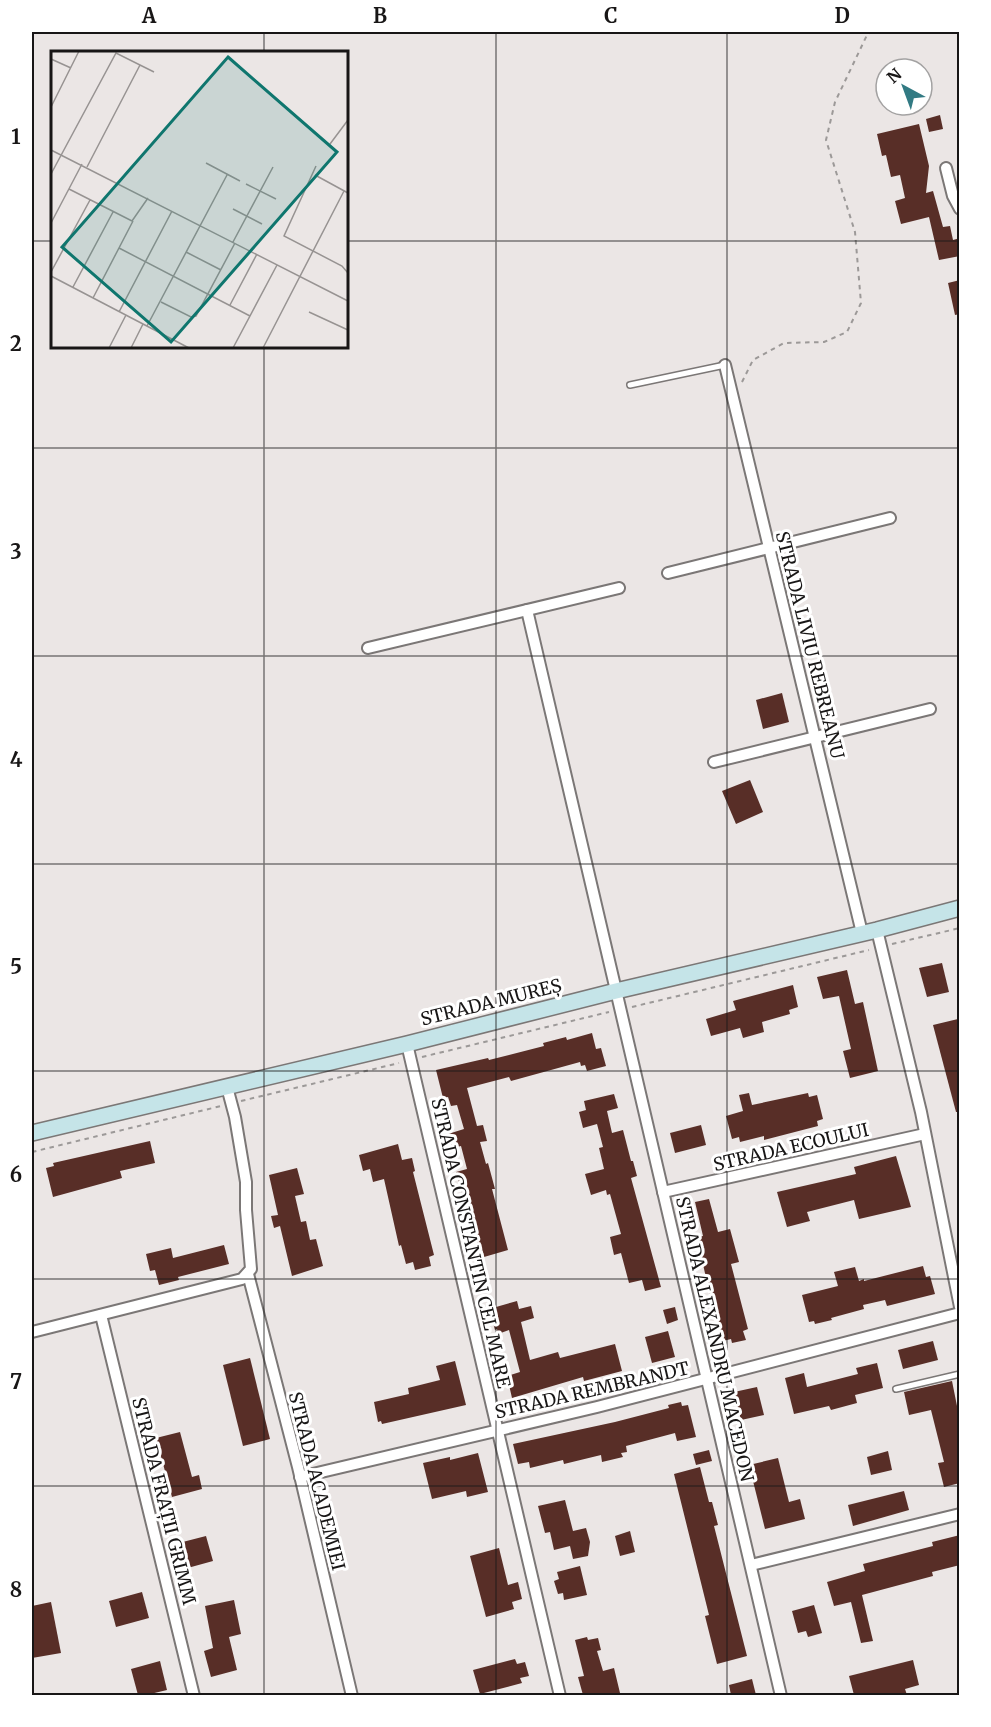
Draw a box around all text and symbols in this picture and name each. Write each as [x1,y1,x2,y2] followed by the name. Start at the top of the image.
[141,3,157,28] text: A
[373,3,387,28] text: B
[604,3,618,28] text: C
[834,3,850,28] text: D
[51,51,348,348] inset map
[874,57,934,117] north arrow
[883,64,906,87] text: N
[11,124,21,149] text: 1
[10,331,22,356] text: 2
[771,529,850,762] street label: STRADA LIVIU REBREANU
[10,539,22,564] text: 3
[10,747,23,772] text: 4
[10,954,22,979] text: 5
[418,973,564,1031] street label: STRADA MUREȘ
[426,1096,516,1391] street label: STRADA CONSTANTIN CEL MARE
[711,1118,871,1176] street label: STRADA ECOULUI
[10,1162,22,1187] text: 6
[671,1194,759,1484] street label: STRADA ALEXANDRU MACEDON
[493,1356,692,1424] street label: STRADA REMBRANDT
[10,1369,22,1394] text: 7
[284,1389,350,1573] street label: STRADA ACADEMIEI
[127,1395,201,1607] street label: STRADA FRAȚII GRIMM
[10,1577,22,1602] text: 8

